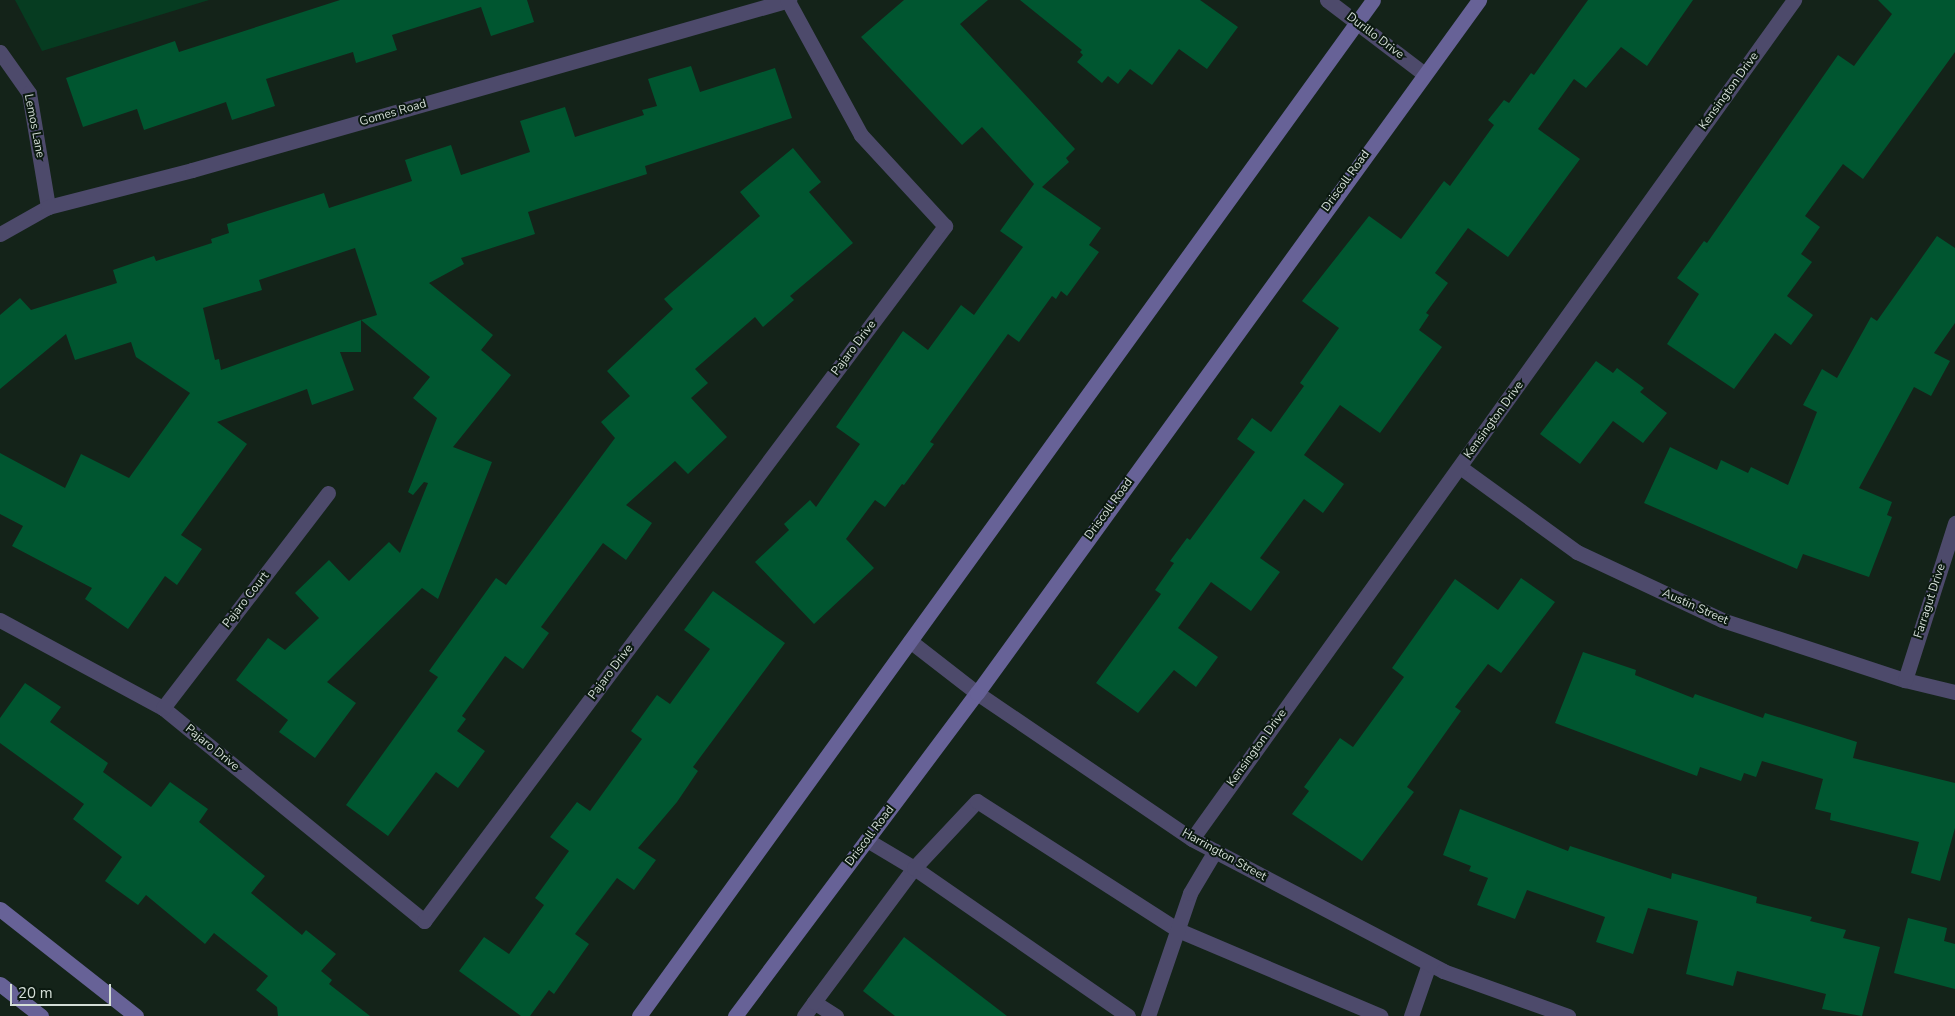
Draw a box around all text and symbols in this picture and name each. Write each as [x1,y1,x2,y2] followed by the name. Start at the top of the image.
[1344,10,1406,62] street label: Durillo Drive
[1696,49,1762,133] street label: Kensington Drive
[21,93,47,159] street label: Lemos Lane
[358,97,428,129] street label: Gomes Road
[1319,148,1373,214] street label: Driscoll Road
[829,318,879,378] street label: Pajaro Drive
[1461,378,1527,462] street label: Kensington Drive
[1082,476,1136,542] street label: Driscoll Road
[1911,562,1949,640] street label: Farragut Drive
[220,569,272,631] street label: Pajaro Court
[1660,586,1730,628] street label: Austin Street
[586,642,636,702] street label: Pajaro Drive
[1224,706,1290,790] street label: Kensington Drive
[182,722,242,774] street label: Pajaro Drive
[843,803,897,869] street label: Driscoll Road
[1179,826,1269,884] street label: Harrington Street
[12,974,114,1006] scale bar
[18,983,53,1003] text: 20 m

